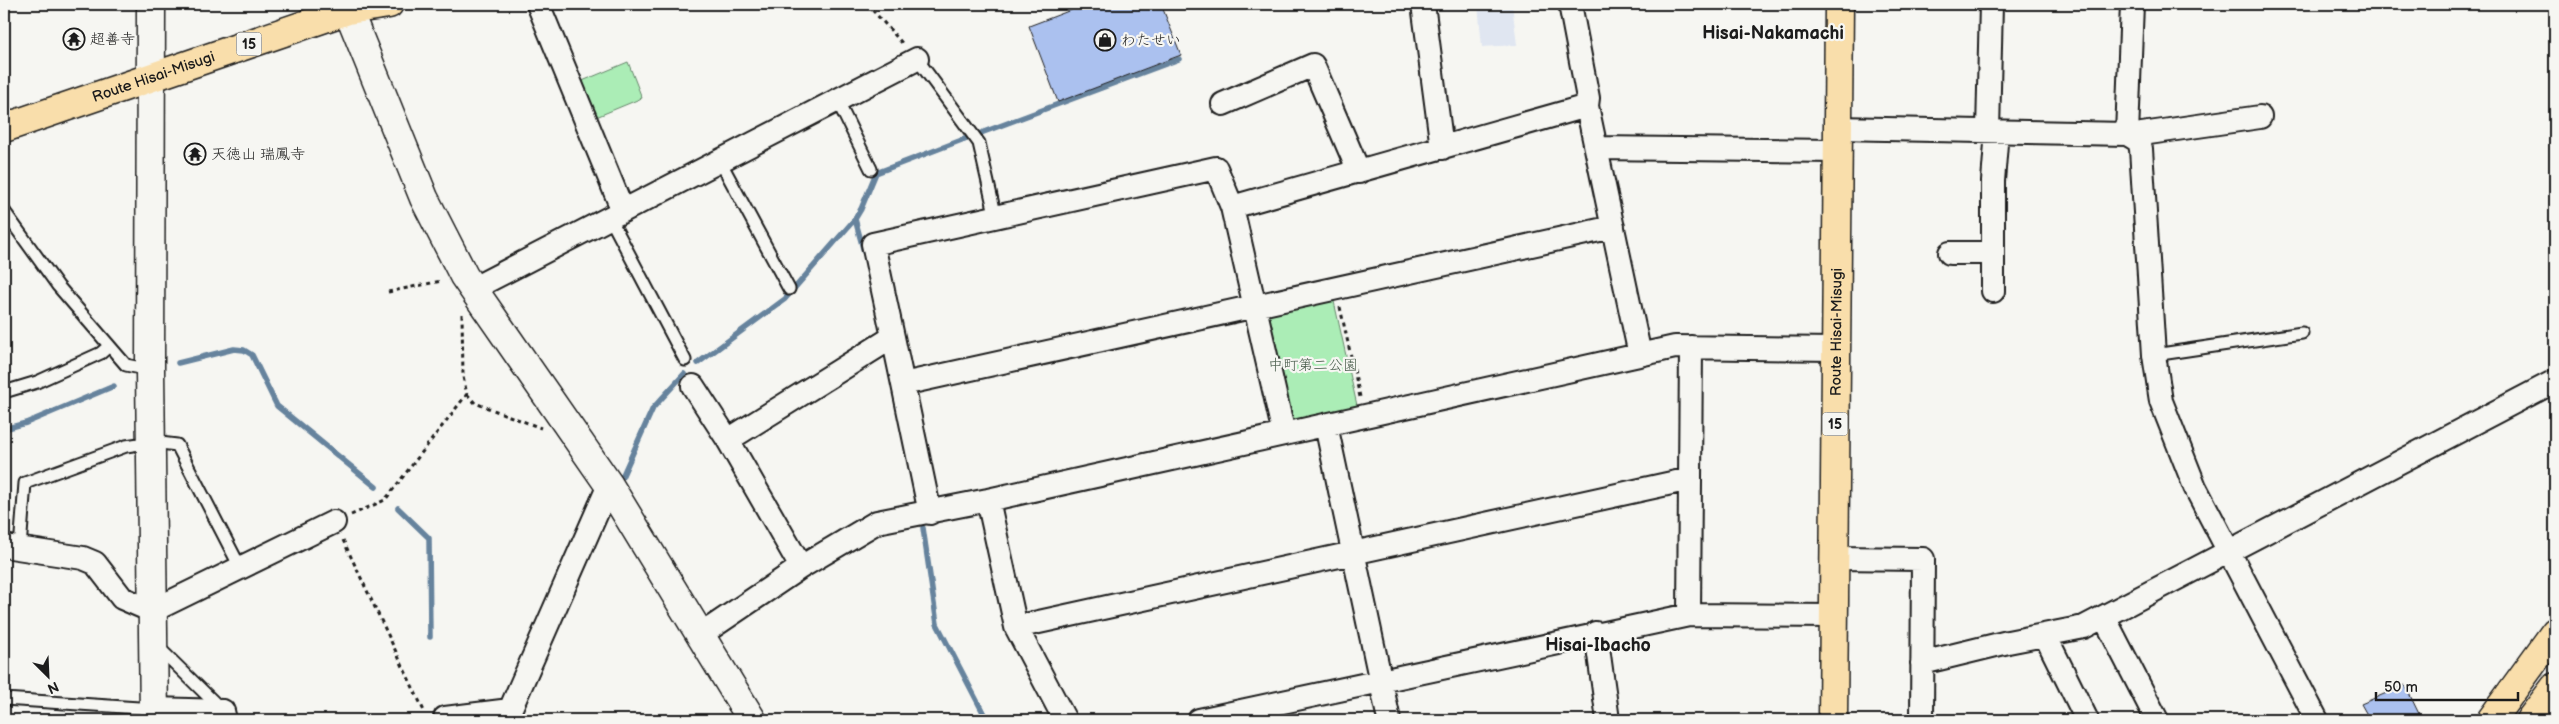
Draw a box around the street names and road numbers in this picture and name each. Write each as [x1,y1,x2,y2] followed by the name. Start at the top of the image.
[236,33,262,56] road number: 15
[90,47,217,107] street label: Route Hisai-Misugi
[1826,268,1846,396] street label: Route Hisai-Misugi
[1822,412,1848,436] road number: 15

